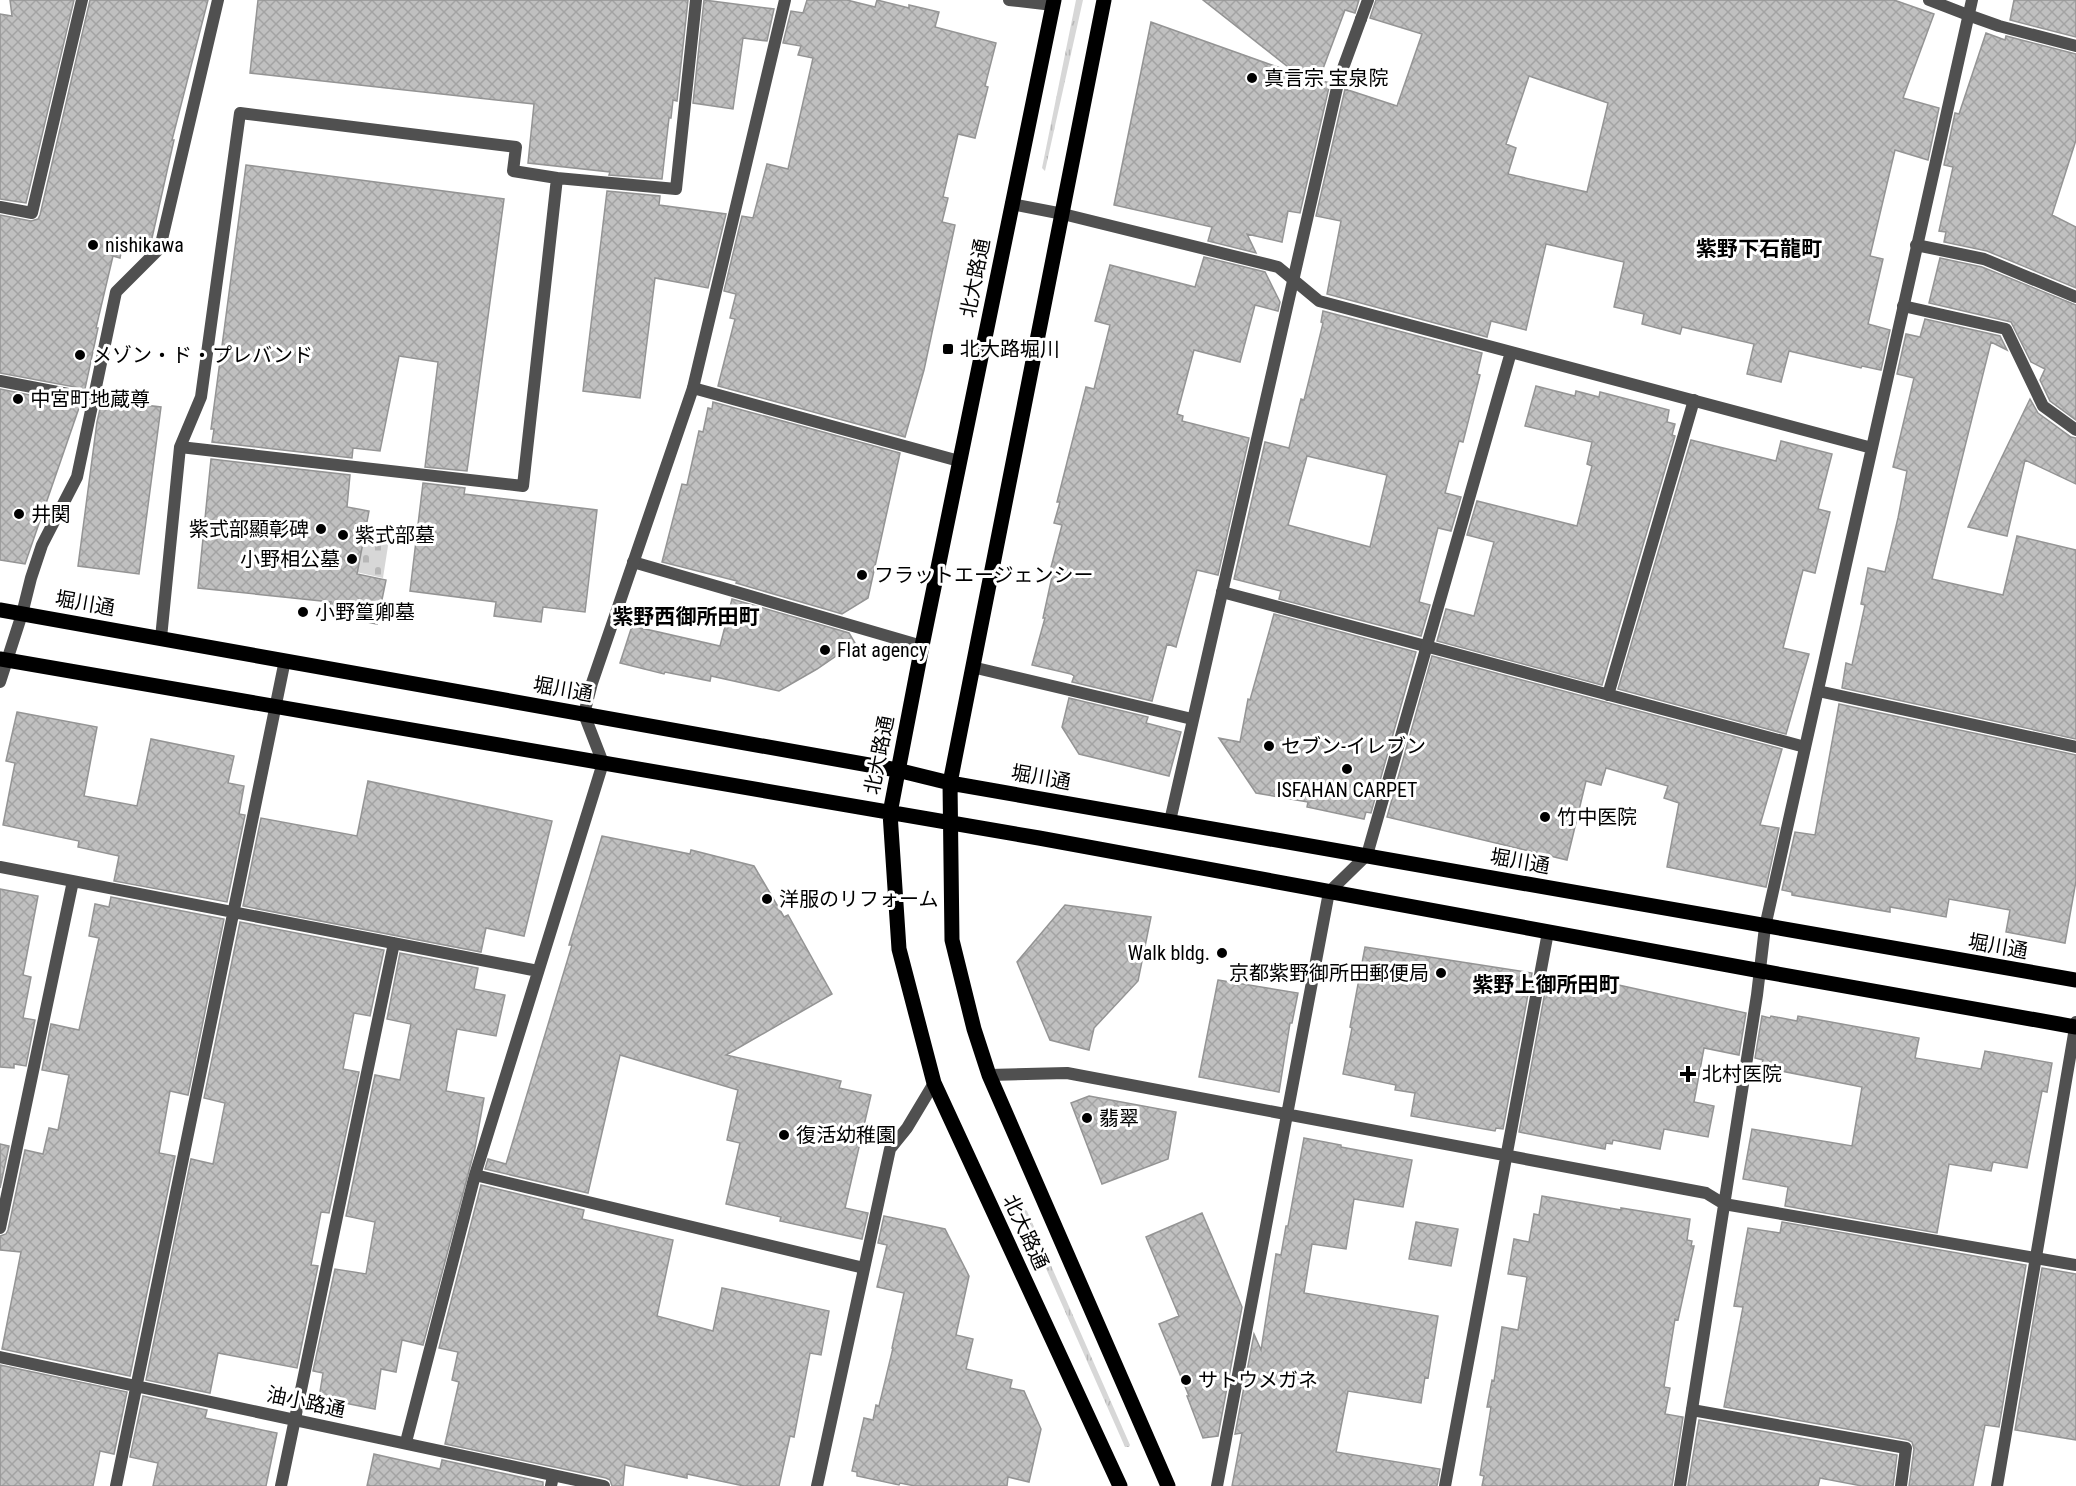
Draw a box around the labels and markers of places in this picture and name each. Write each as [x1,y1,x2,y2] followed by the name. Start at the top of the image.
[1264,66,1389,90] place label: 真言宗 宝泉院
[1245,71,1259,85] marker: 真言宗 宝泉院
[105,233,184,257] place label: nishikawa
[86,238,100,252] marker: nishikawa
[960,337,1060,361] place label: 北大路堀川
[941,342,955,356] marker: 北大路堀川
[92,343,313,367] place label: メゾン・ド・プレバンド
[73,348,87,362] marker: メゾン・ド・プレバンド
[30,387,150,411] place label: 中宮町地蔵尊
[11,392,25,406] marker: 中宮町地蔵尊
[31,502,71,526] place label: 井関
[12,507,26,521] marker: 井関
[189,517,309,541] place label: 紫式部顯彰碑
[314,522,328,536] marker: 紫式部顯彰碑
[355,523,435,547] place label: 紫式部墓
[336,528,350,542] marker: 紫式部墓
[240,547,340,571] place label: 小野相公墓
[345,552,359,566] marker: 小野相公墓
[874,563,1094,587] place label: フラットエージェンシー
[855,568,869,582] marker: フラットエージェンシー
[315,600,415,624] place label: 小野篁卿墓
[296,605,310,619] marker: 小野篁卿墓
[837,638,927,662] place label: Flat agency
[818,643,832,657] marker: Flat agency
[1281,734,1426,758] place label: セブン-イレブン
[1262,739,1276,753] marker: セブン-イレブン
[1340,762,1354,776] marker: ISFAHAN CARPET
[1276,778,1418,802] place label: ISFAHAN CARPET
[1557,805,1637,829] place label: 竹中医院
[1538,810,1552,824] marker: 竹中医院
[779,887,938,911] place label: 洋服のリフォーム
[760,892,774,906] marker: 洋服のリフォーム
[1128,941,1210,965] place label: Walk bldg.
[1215,946,1229,960] marker: Walk bldg.
[1229,961,1429,985] place label: 京都紫野御所田郵便局
[1434,966,1448,980] marker: 京都紫野御所田郵便局
[1702,1062,1782,1086] place label: 北村医院
[1679,1065,1697,1083] marker: 北村医院
[1099,1106,1139,1130] place label: 翡翠
[1080,1111,1094,1125] marker: 翡翠
[796,1123,896,1147] place label: 復活幼稚園
[777,1128,791,1142] marker: 復活幼稚園
[1198,1368,1318,1392] place label: サトウメガネ
[1179,1373,1193,1387] marker: サトウメガネ

